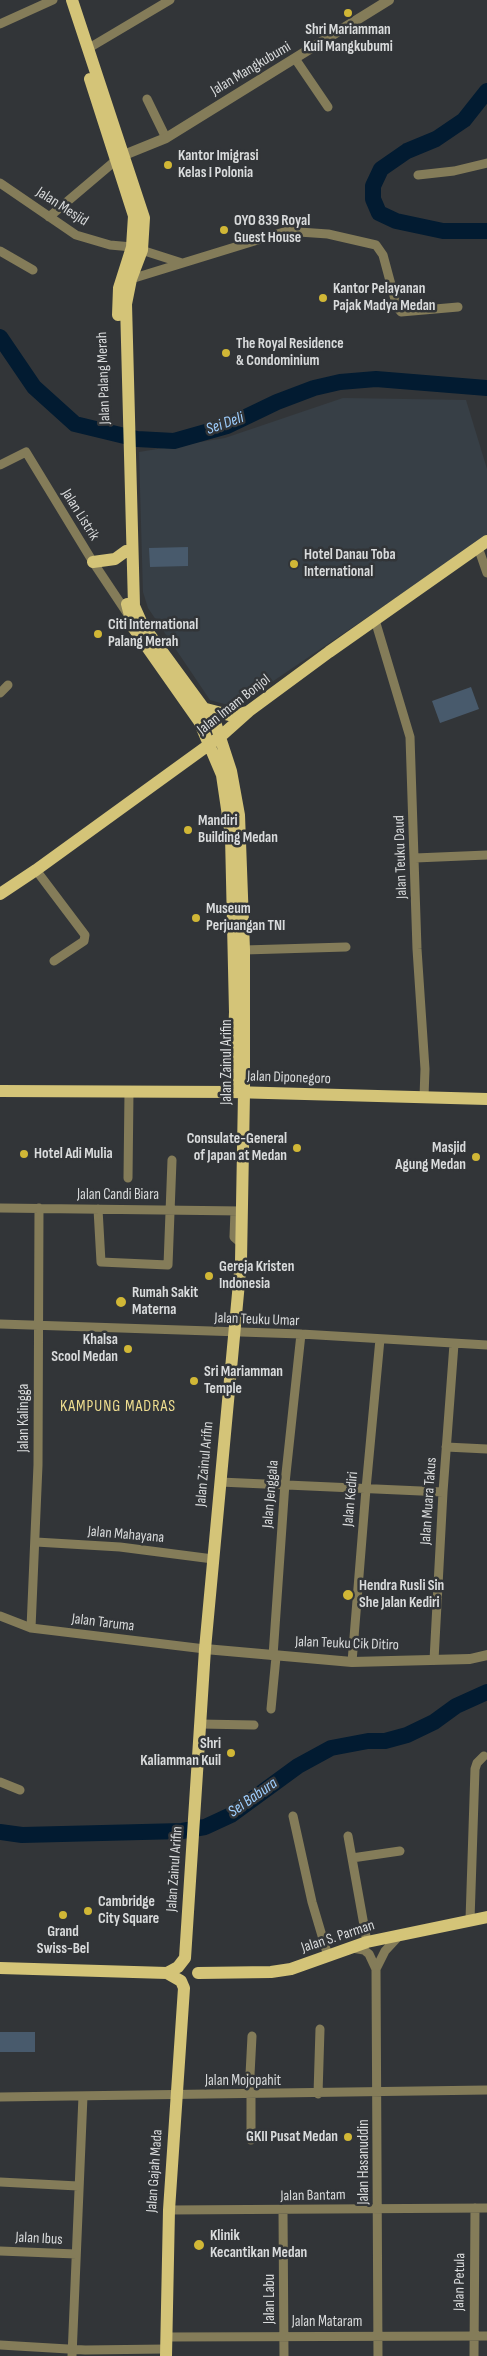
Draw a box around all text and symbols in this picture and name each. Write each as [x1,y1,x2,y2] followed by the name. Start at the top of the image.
[342,7,354,19] marker: Shri Mariamman Kuil Mangkubumi
[303,21,393,56] place label: Shri Mariamman Kuil Mangkubumi
[208,38,294,100] street label: Jalan Mangkubumi
[178,147,259,182] place label: Kantor Imigrasi Kelas I Polonia
[162,159,174,171] marker: Kantor Imigrasi Kelas I Polonia
[33,184,91,230] street label: Jalan Mesjid
[234,212,310,247] place label: OYO 839 Royal Guest House
[218,224,230,236] marker: OYO 839 Royal Guest House
[333,280,435,315] place label: Kantor Pelayanan Pajak Madya Medan
[317,292,329,304] marker: Kantor Pelayanan Pajak Madya Medan
[93,331,115,425] street label: Jalan Palang Merah
[236,335,344,370] place label: The Royal Residence & Condominium
[220,347,232,359] marker: The Royal Residence & Condominium
[204,408,246,440] water label: Sei Deli
[57,486,103,544] street label: Jalan Listrik
[304,546,396,581] place label: Hotel Danau Toba International
[288,558,300,570] marker: Hotel Danau Toba International
[108,616,198,651] place label: Citi International Palang Merah
[92,628,104,640] marker: Citi International Palang Merah
[194,671,274,739] street label: Jalan Imam Bonjol
[198,812,278,847] place label: Mandiri Building Medan
[391,815,411,899] street label: Jalan Teuku Daud
[182,824,194,836] marker: Mandiri Building Medan
[206,900,285,935] place label: Museum Perjuangan TNI
[190,912,202,924] marker: Museum Perjuangan TNI
[218,1019,236,1105] street label: Jalan Zainul Arifin
[247,1068,331,1088] street label: Jalan Diponegoro
[187,1130,287,1165] place label: Consulate-General of Japan at Medan
[395,1139,466,1174] place label: Masjid Agung Medan
[291,1142,303,1154] marker: Consulate-General of Japan at Medan
[34,1145,113,1163] place label: Hotel Adi Mulia
[18,1148,30,1160] marker: Hotel Adi Mulia
[470,1151,482,1163] marker: Masjid Agung Medan
[77,1186,159,1204] street label: Jalan Candi Biara
[219,1258,294,1293] place label: Gereja Kristen Indonesia
[203,1270,215,1282] marker: Gereja Kristen Indonesia
[132,1284,198,1319] place label: Rumah Sakit Materna
[114,1295,128,1309] marker: Rumah Sakit Materna
[214,1310,300,1330] street label: Jalan Teuku Umar
[51,1331,118,1366] place label: Khalsa Scool Medan
[122,1343,134,1355] marker: Khalsa Scool Medan
[204,1363,283,1398] place label: Sri Mariamman Temple
[188,1375,200,1387] marker: Sri Mariamman Temple
[15,1384,33,1452] street label: Jalan Kalingga
[58,1397,178,1417] district label: KAMPUNG MADRAS
[192,1421,218,1507] street label: Jalan Zainul Arifin
[417,1457,441,1545] street label: Jalan Muara Takus
[259,1459,283,1529] street label: Jalan Jenggala
[340,1471,362,1527] street label: Jalan Kediri
[87,1523,165,1547] street label: Jalan Mahayana
[359,1577,444,1612] place label: Hendra Rusli Sin She Jalan Kediri
[341,1588,355,1602] marker: Hendra Rusli Sin She Jalan Kediri
[71,1610,135,1636] street label: Jalan Taruma
[295,1633,399,1655] street label: Jalan Teuku Cik Ditiro
[140,1735,221,1770] place label: Shri Kaliamman Kuil
[225,1747,237,1759] marker: Shri Kaliamman Kuil
[225,1774,281,1822] water label: Sei Babura
[163,1826,187,1912] street label: Jalan Zainul Arifin
[98,1893,159,1928] place label: Cambridge City Square
[82,1905,94,1917] marker: Cambridge City Square
[57,1909,69,1921] marker: Grand Swiss-Bel
[299,1917,377,1957] street label: Jalan S. Parman
[37,1923,89,1958] place label: Grand Swiss-Bel
[205,2072,281,2090] street label: Jalan Mojopahit
[355,2119,373,2205] street label: Jalan Hasanuddin
[246,2128,338,2146] place label: GKII Pusat Medan
[143,2129,167,2213] street label: Jalan Gajah Mada
[342,2131,354,2143] marker: GKII Pusat Medan
[280,2186,346,2206] street label: Jalan Bantam
[210,2227,307,2262] place label: Klinik Kecantikan Medan
[15,2229,63,2249] street label: Jalan Ibus
[192,2238,206,2252] marker: Klinik Kecantikan Medan
[450,2253,470,2311] street label: Jalan Petula
[261,2274,279,2324] street label: Jalan Labu
[292,2313,362,2331] street label: Jalan Mataram

